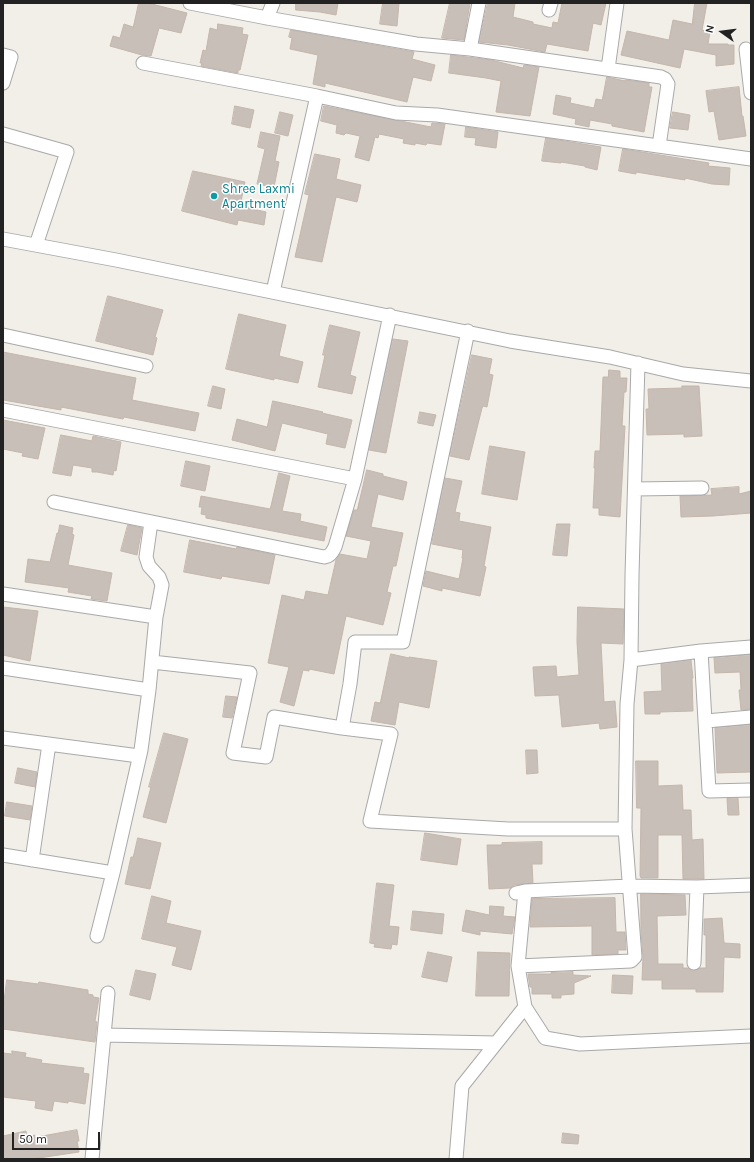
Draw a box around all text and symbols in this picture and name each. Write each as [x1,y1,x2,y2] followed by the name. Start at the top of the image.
[702,12,742,52] north arrow
[703,24,717,34] text: N
[222,181,295,212] place label: Shree Laxmi Apartment
[209,191,219,201] marker: Shree Laxmi Apartment
[14,1124,102,1150] scale bar
[19,1132,47,1146] text: 50 m

